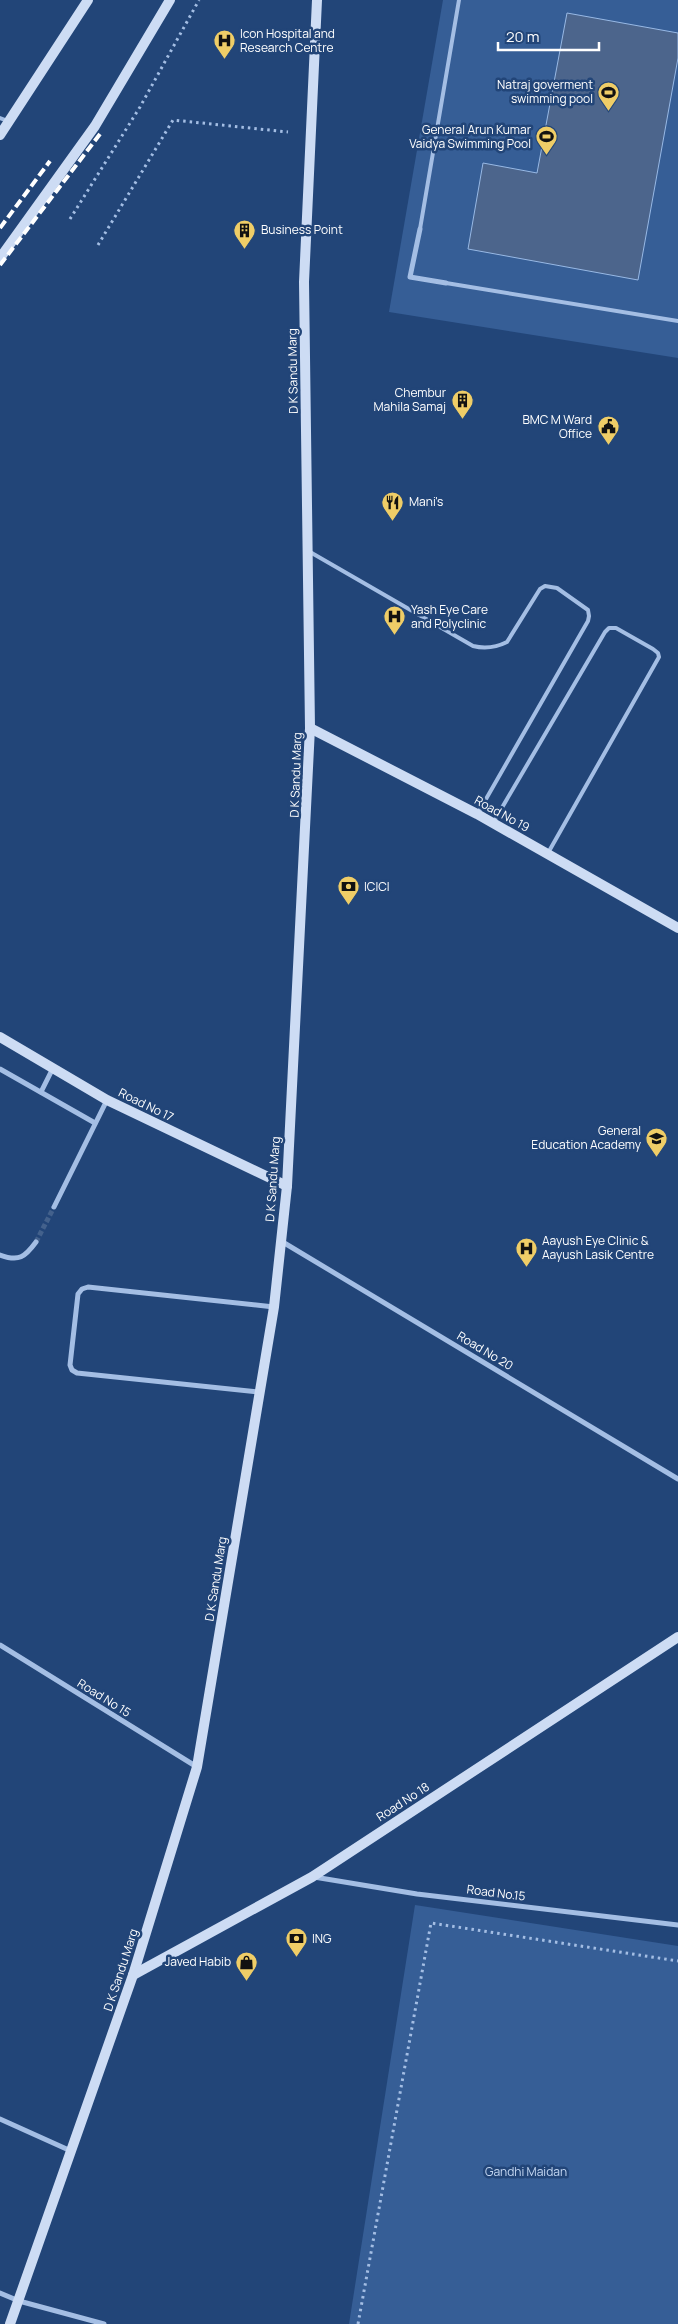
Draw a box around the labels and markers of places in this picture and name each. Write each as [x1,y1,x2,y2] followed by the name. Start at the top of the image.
[240,25,335,56] place label: Icon Hospital and Research Centre
[212,29,236,60] hospital icon: Icon Hospital and Research Centre
[497,76,593,107] place label: Natraj goverment swimming pool
[597,80,621,111] sports icon: Natraj goverment swimming pool
[409,121,532,152] place label: General Arun Kumar Vaidya Swimming Pool
[535,125,559,156] sports icon: General Arun Kumar Vaidya Swimming Pool
[233,218,257,249] building icon: Business Point
[261,221,343,238] place label: Business Point
[374,384,447,415] place label: Chembur Mahila Samaj
[450,388,474,419] building icon: Chembur Mahila Samaj
[522,411,592,442] place label: BMC M Ward Office
[596,415,620,446] public building icon: BMC M Ward Office
[381,490,405,521] restaurant icon: Mani's
[409,493,443,510] place label: Mani's
[411,601,488,632] place label: Yash Eye Care and Polyclinic
[383,605,407,636] hospital icon: Yash Eye Care and Polyclinic
[336,875,360,906] bank icon: ICICI
[364,878,390,895] place label: ICICI
[531,1122,642,1153] place label: General Education Academy
[645,1126,669,1157] school or university icon: General Education Academy
[542,1232,654,1263] place label: Aayush Eye Clinic & Aayush Lasik Centre
[514,1236,538,1267] hospital icon: Aayush Eye Clinic & Aayush Lasik Centre
[284,1927,308,1958] bank icon: ING
[312,1930,332,1947] place label: ING
[235,1950,259,1981] shop icon: Javed Habib
[165,1953,231,1970] place label: Javed Habib

